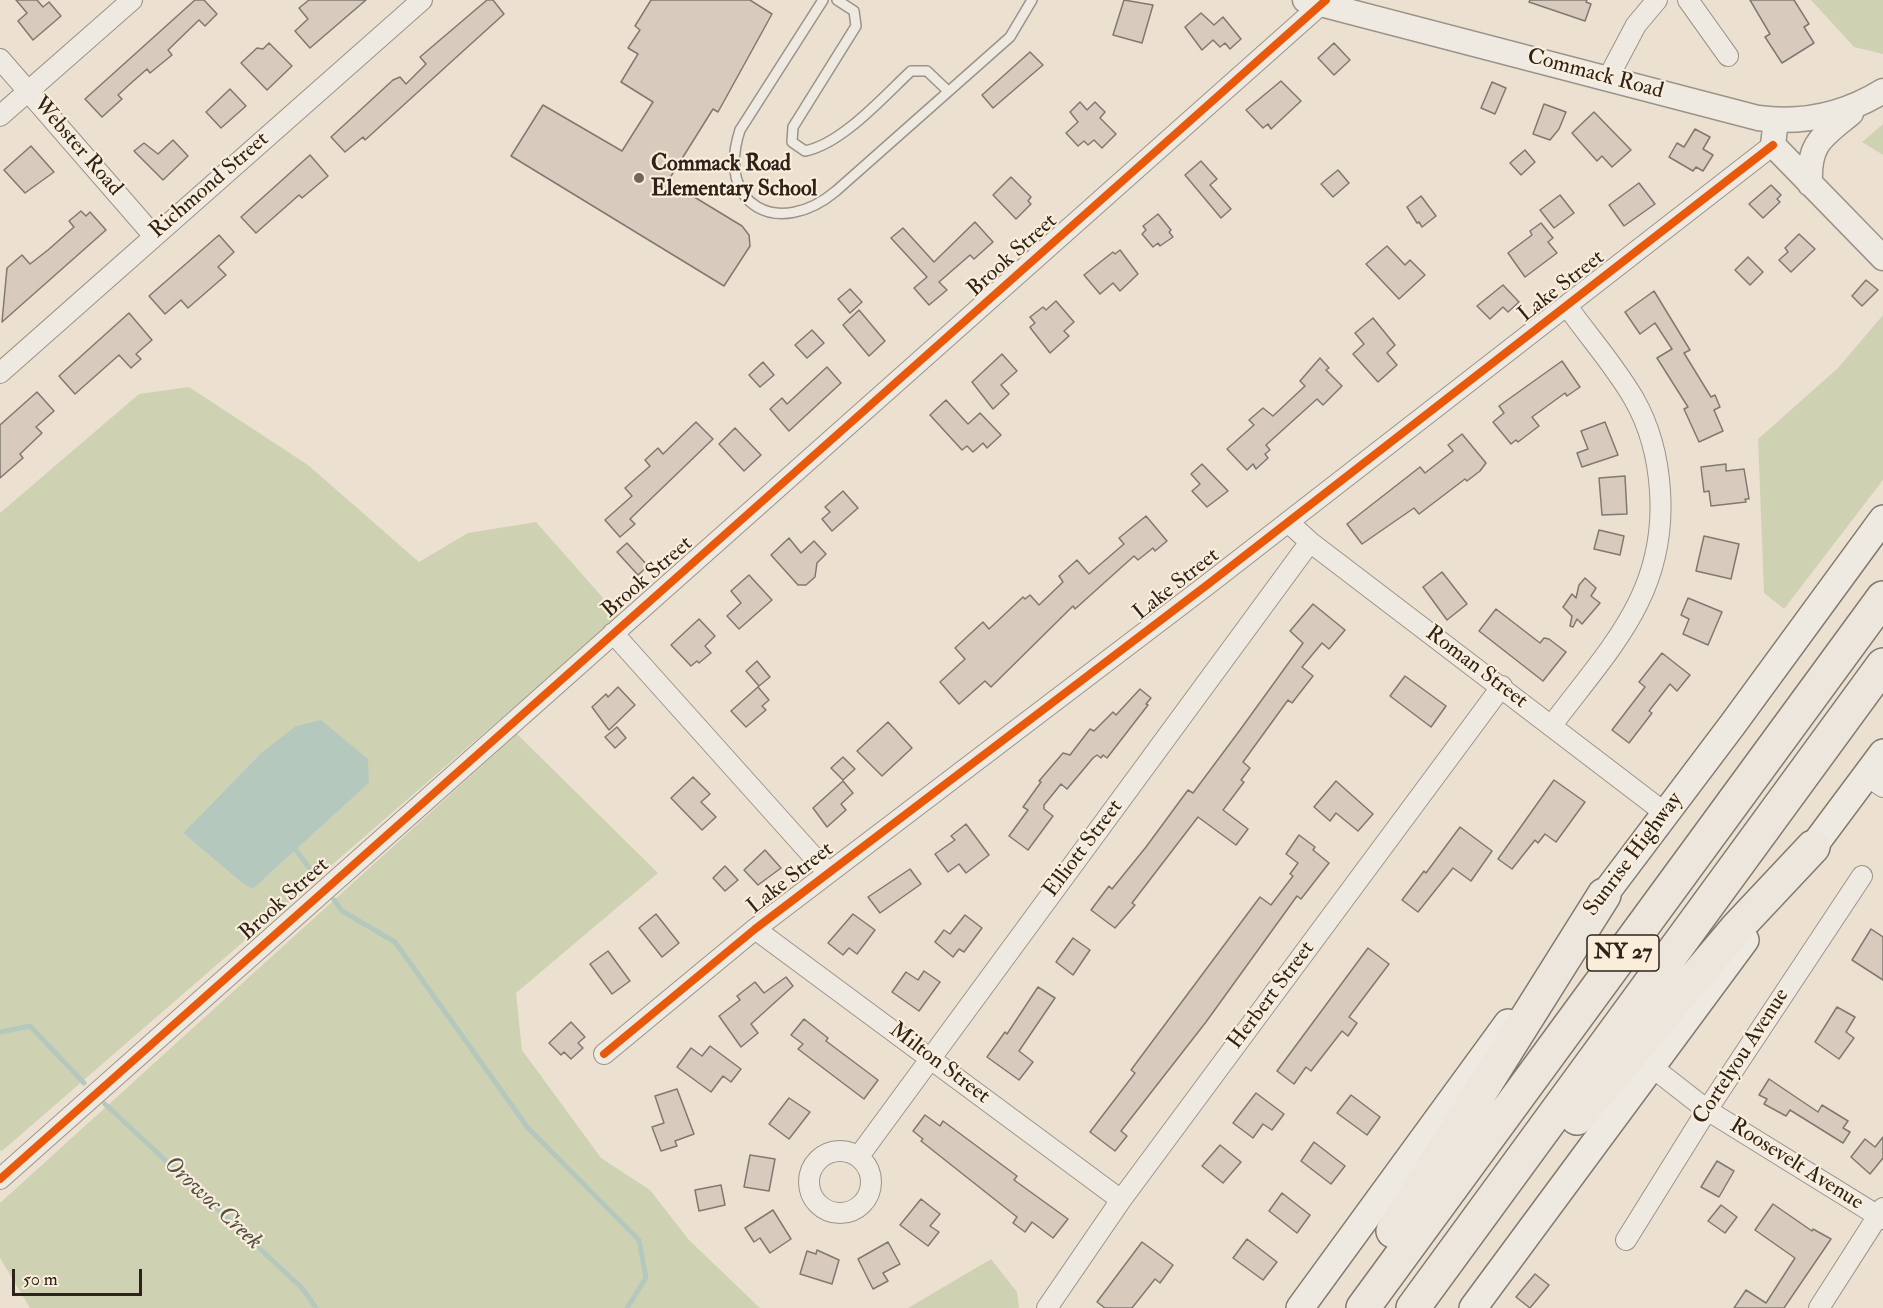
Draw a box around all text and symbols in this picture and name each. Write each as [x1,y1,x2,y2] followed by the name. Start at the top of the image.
[1524,44,1666,106] street label: Commack Road
[27,92,127,202] street label: Webster Road
[145,127,275,245] street label: Richmond Street
[651,152,817,204] place label: Commack Road Elementary School
[632,171,646,185] marker: Commack Road Elementary School
[963,209,1063,303] street label: Brook Street
[1514,245,1610,329] street label: Lake Street
[597,531,699,625] street label: Brook Street
[1129,543,1225,627] street label: Lake Street
[1420,621,1532,715] street label: Roman Street
[1579,788,1689,922] street label: Sunrise Highway
[1039,795,1129,903] street label: Elliott Street
[743,837,839,921] street label: Lake Street
[235,853,335,947] street label: Brook Street
[1587,935,1659,971] road number: NY 27
[1223,937,1321,1055] street label: Herbert Street
[1688,984,1796,1130] street label: Cortelyou Avenue
[883,1018,995,1110] street label: Milton Street
[1724,1113,1868,1217] street label: Roosevelt Avenue
[157,1151,267,1257] water label: Orowoc Creek
[15,1257,146,1295] scale bar
[23,1268,58,1291] text: 50 m

